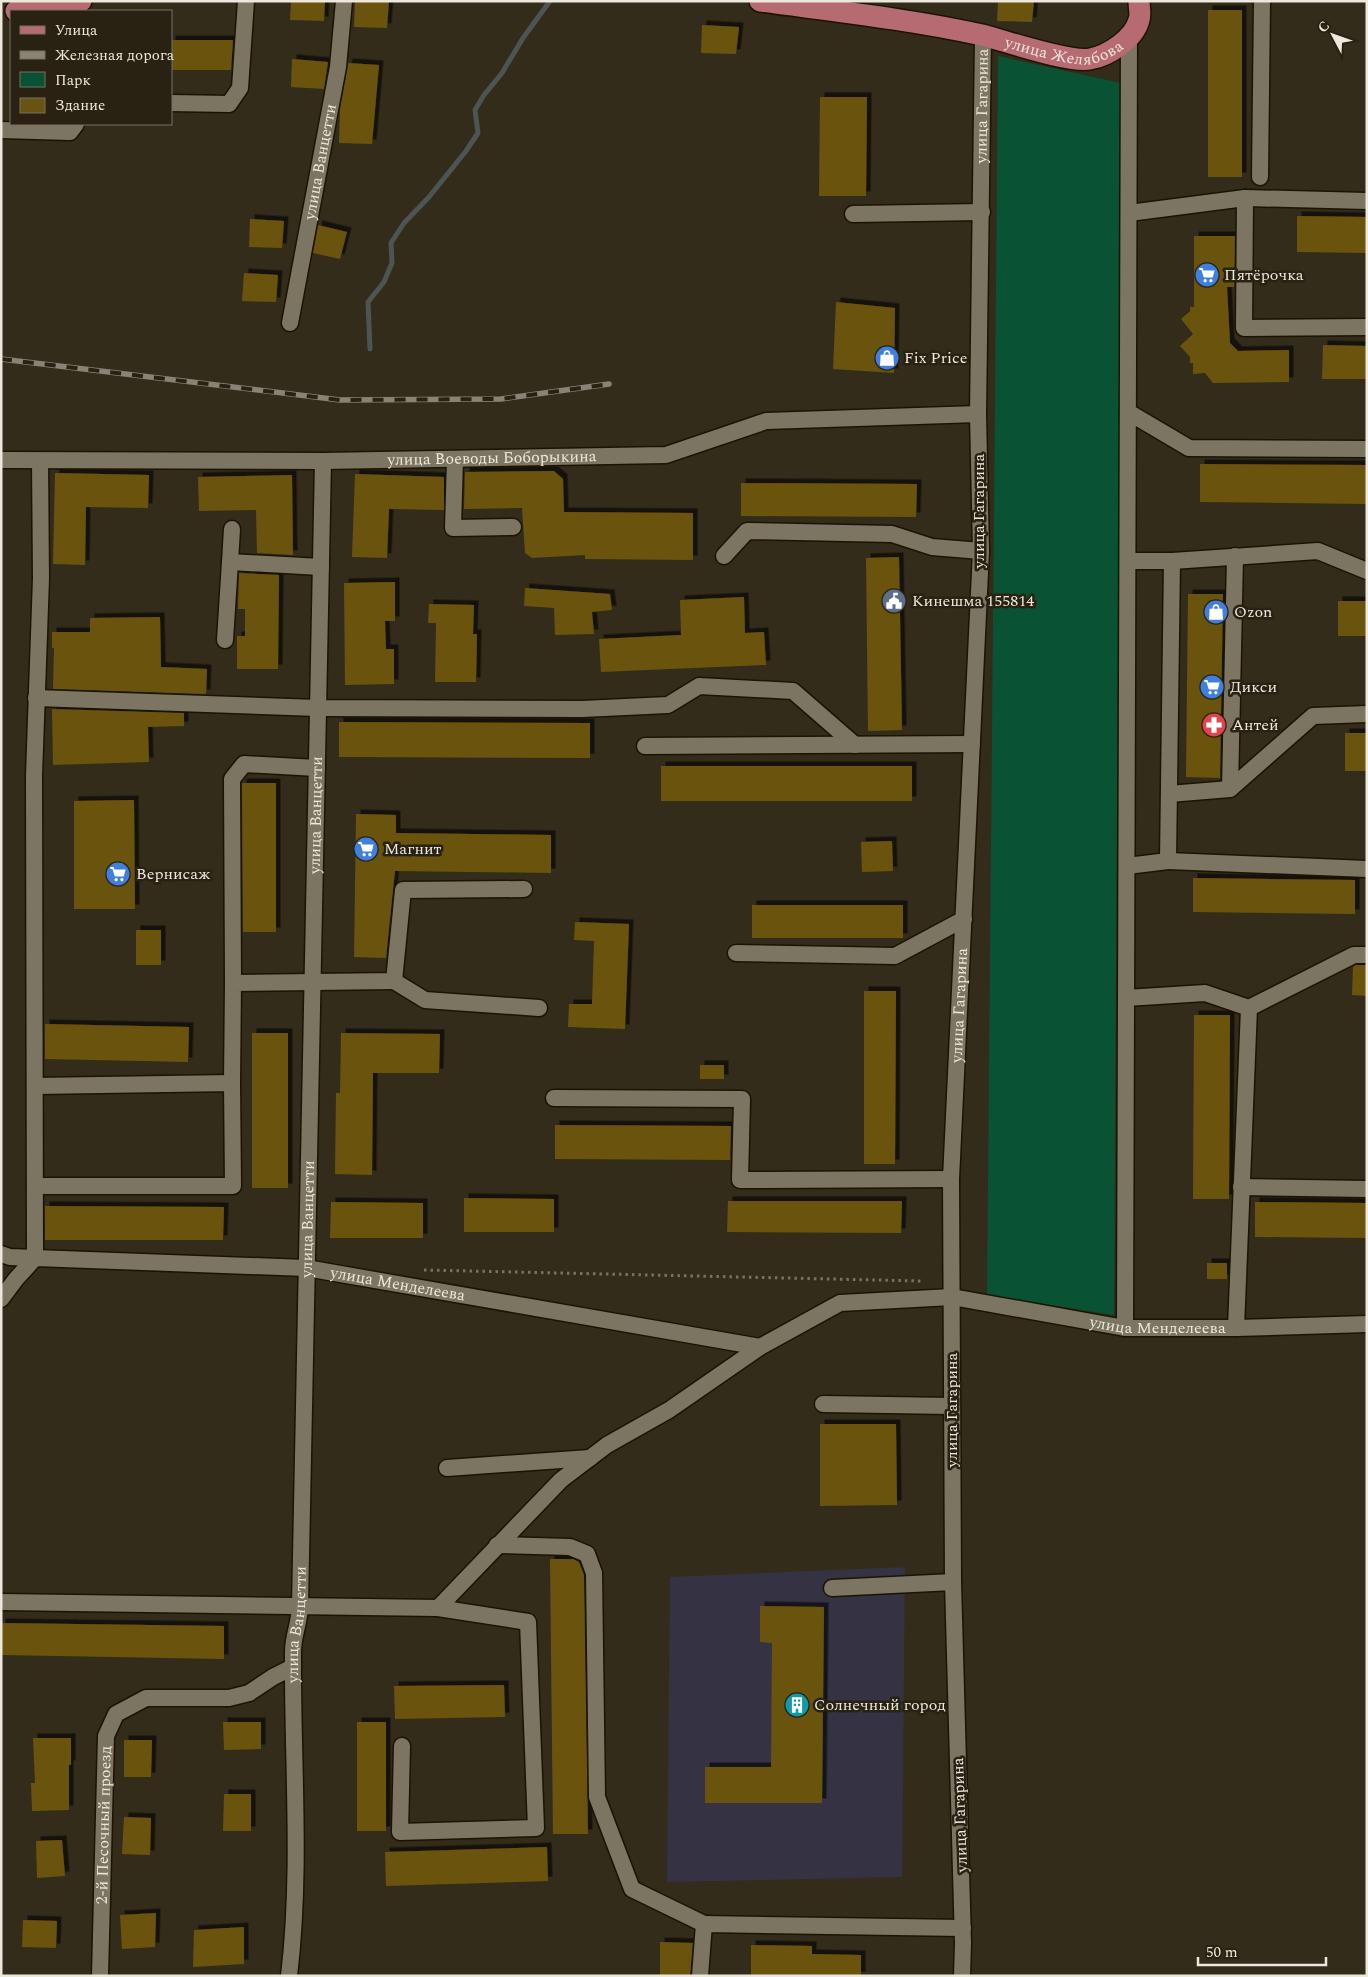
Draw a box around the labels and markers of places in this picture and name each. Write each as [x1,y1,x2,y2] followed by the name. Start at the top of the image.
[1194,262,1220,288] supermarket icon: Пятёрочка
[1224,263,1304,287] place label: Пятёрочка
[874,345,900,371] shop icon: Fix Price
[904,346,967,370] place label: Fix Price
[881,588,907,614] public building icon: Кинешма 155814
[912,589,1034,613] place label: Кинешма 155814
[1203,599,1229,625] shop icon: Ozon
[1234,600,1272,624] place label: Ozon
[1199,674,1225,700] supermarket icon: Дикси
[1230,675,1277,699] place label: Дикси
[1201,712,1227,738] pharmacy icon: Антей
[1232,713,1279,737] place label: Антей
[353,836,379,862] supermarket icon: Магнит
[384,837,442,861] place label: Магнит
[105,861,131,887] supermarket icon: Вернисаж
[136,862,211,886] place label: Вернисаж
[784,1692,810,1718] building icon: Солнечный город
[814,1693,946,1717] place label: Солнечный город

